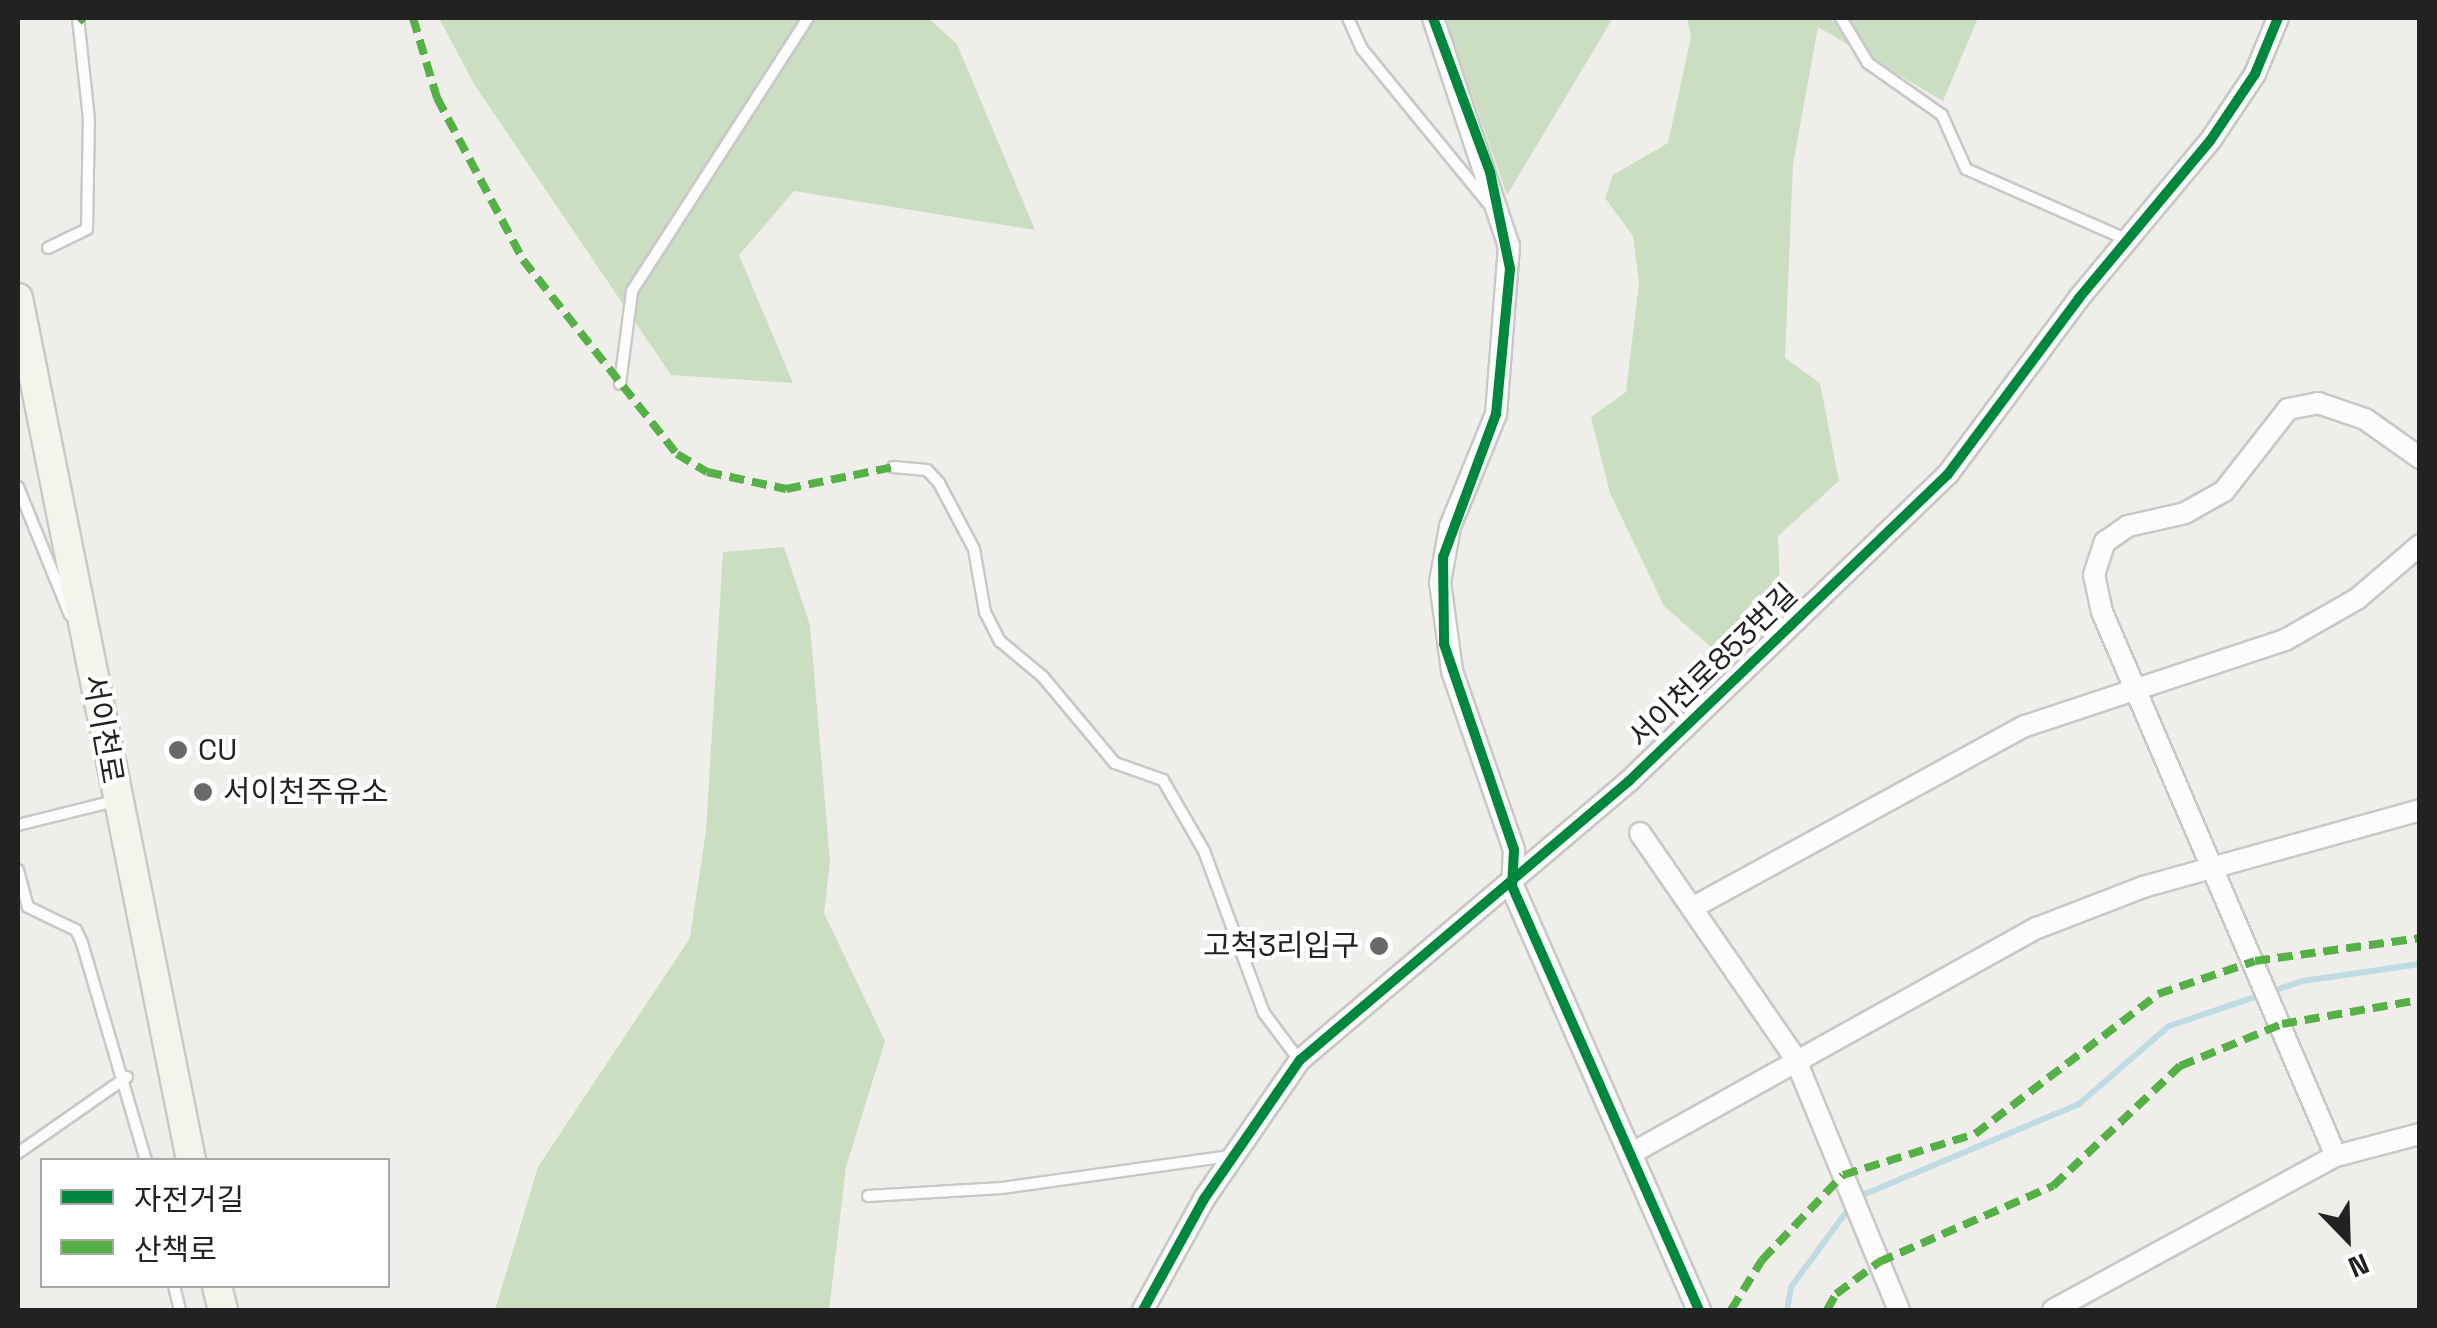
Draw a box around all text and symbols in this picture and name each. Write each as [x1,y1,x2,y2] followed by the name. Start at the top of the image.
[1621,577,1805,755] street label: 서이천로853번길
[76,672,130,786] street label: 서이천로
[198,732,237,768] place label: CU
[167,739,189,761] marker: CU
[223,774,389,810] place label: 서이천주유소
[192,781,214,803] marker: 서이천주유소
[1203,928,1359,964] place label: 고척3리입구
[1368,935,1390,957] marker: 고척3리입구
[40,1158,390,1288] legend
[134,1180,244,1219] text: 자전거길
[2297,1188,2397,1288] north arrow
[134,1230,217,1269] text: 산책로
[2343,1245,2374,1286] text: N

